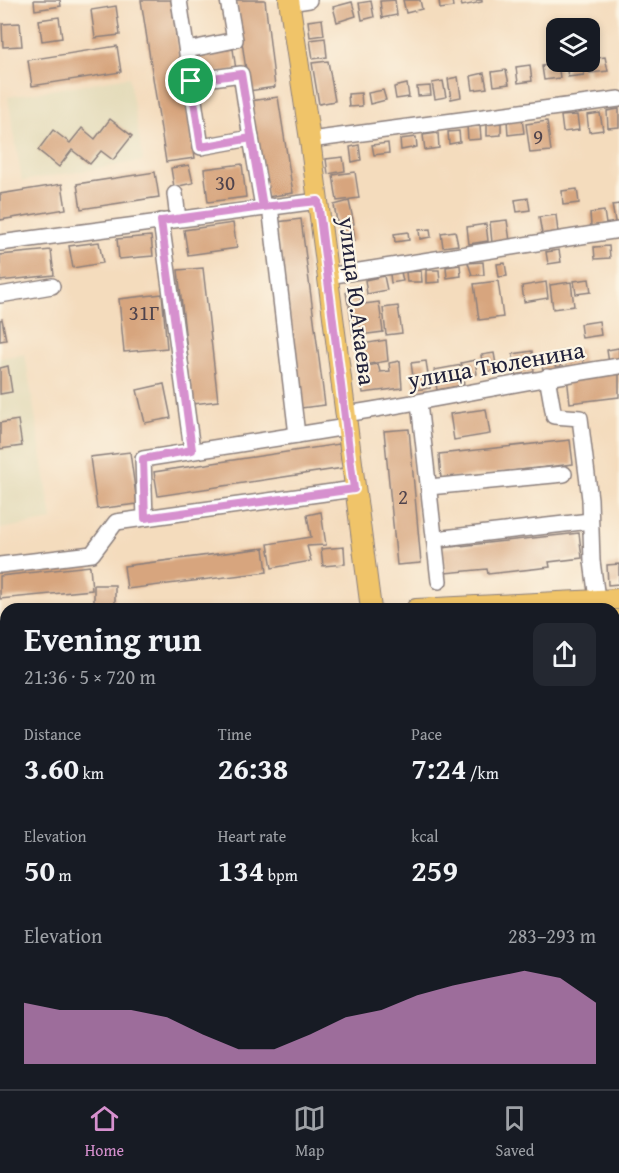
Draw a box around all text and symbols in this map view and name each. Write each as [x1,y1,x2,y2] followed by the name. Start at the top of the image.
[546,18,600,72] map controls
[546,18,600,72] button: layers
[165,55,216,106] pin
[174,64,207,97] icon: arrive
[533,121,543,152] house number: 9
[215,167,235,198] house number: 30
[330,214,385,388] street label: улица Ю.Акаева
[129,297,159,328] house number: 31Г
[404,332,588,397] street label: улица Тюленина
[398,481,408,512] house number: 2
[24,615,201,663] text: Evening run
[533,623,596,686] button: share
[24,662,156,691] text: 21:36 · 5 × 720 m
[24,722,81,746] text: Distance
[218,722,252,746] text: Time
[411,722,442,746] text: Pace
[24,746,79,790] text: 3.60
[218,746,288,790] text: 26:38
[411,746,466,790] text: 7:24
[79,761,104,785] text: km
[466,761,499,785] text: /km
[24,824,87,848] text: Elevation
[218,824,286,848] text: Heart rate
[411,824,439,848] text: kcal
[24,848,55,892] text: 50
[218,848,264,892] text: 134
[411,848,458,892] text: 259
[55,863,72,887] text: m
[264,863,298,887] text: bpm
[24,921,102,950] text: Elevation
[508,921,596,950] text: 283–293 m
[85,1102,124,1162] tab: Home
[293,1102,326,1162] tab: Map
[496,1102,534,1162] tab: Saved

